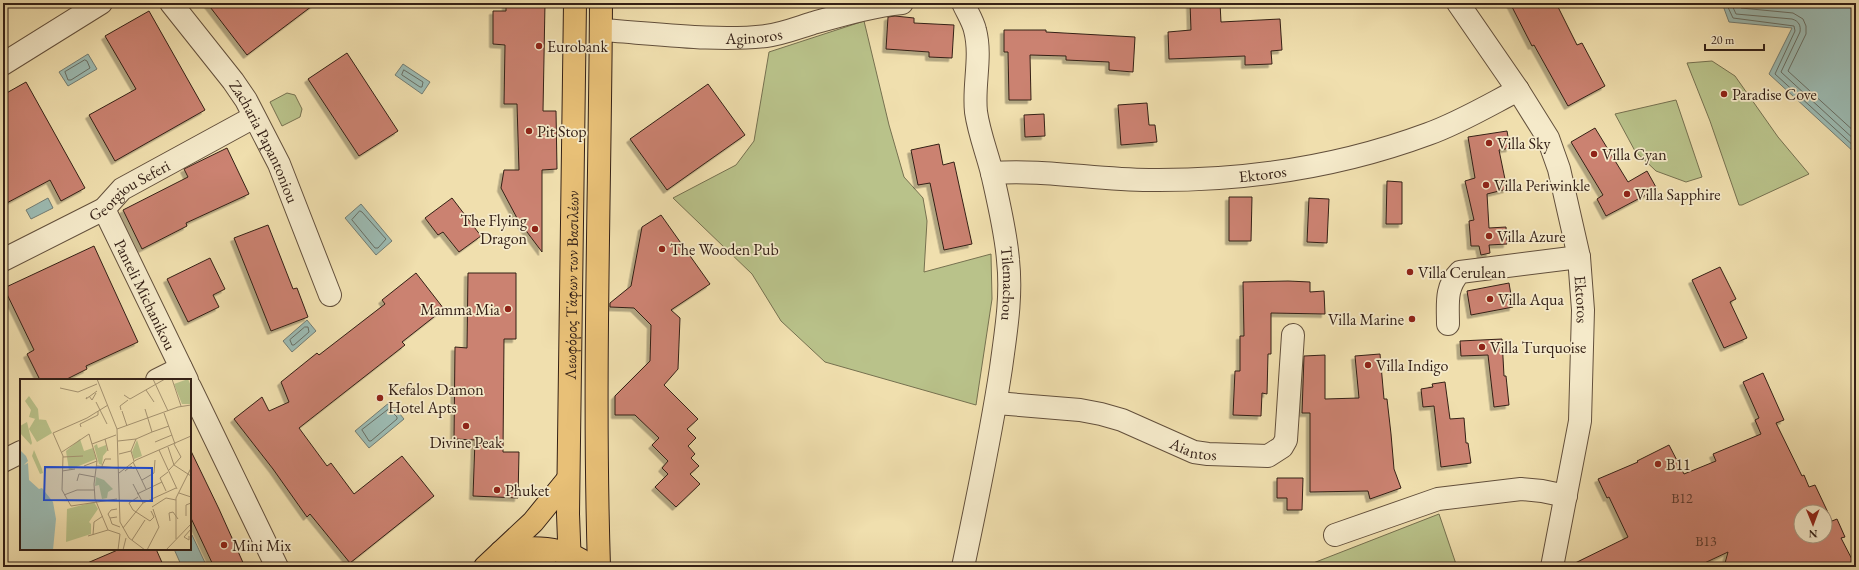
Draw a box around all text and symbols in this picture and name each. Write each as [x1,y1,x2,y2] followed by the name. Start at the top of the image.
[724,23,784,49] street label: Aginoros
[1705,26,1764,52] scale bar
[1711,32,1735,48] text: 20 m
[547,36,608,57] place label: Eurobank
[534,41,544,51] marker: Eurobank
[225,76,304,206] street label: Zacharia Papantoniou
[1732,84,1817,105] place label: Paradise Cove
[1719,89,1729,99] marker: Paradise Cove
[537,121,587,142] place label: Pit Stop
[524,126,534,136] marker: Pit Stop
[1497,133,1552,154] place label: Villa Sky
[1484,138,1494,148] marker: Villa Sky
[1602,144,1667,165] place label: Villa Cyan
[1589,149,1599,159] marker: Villa Cyan
[85,155,173,226] street label: Georgiou Seferi
[1238,160,1288,187] street label: Ektoros
[1494,175,1590,196] place label: Villa Periwinkle
[1481,180,1491,190] marker: Villa Periwinkle
[1635,184,1721,205] place label: Villa Sapphire
[1622,189,1632,199] marker: Villa Sapphire
[559,190,583,381] street label: Λεωφόρος Τάφων των Βασιλέων
[460,210,528,249] place label: The Flying Dragon
[530,224,540,234] marker: The Flying Dragon
[1497,226,1565,247] place label: Villa Azure
[1484,231,1494,241] marker: Villa Azure
[110,236,182,354] street label: Panteli Michanikou
[670,239,779,260] place label: The Wooden Pub
[657,244,667,254] marker: The Wooden Pub
[996,245,1020,322] street label: Tilemachou
[1418,262,1506,283] place label: Villa Cerulean
[1405,267,1415,277] marker: Villa Cerulean
[1570,275,1594,324] street label: Ektoros
[1498,289,1564,310] place label: Villa Aqua
[1485,294,1495,304] marker: Villa Aqua
[420,299,501,320] place label: Mamma Mia
[503,304,513,314] marker: Mamma Mia
[1328,309,1404,330] place label: Villa Marine
[1407,314,1417,324] marker: Villa Marine
[1490,337,1586,358] place label: Villa Turquoise
[1477,342,1487,352] marker: Villa Turquoise
[1376,355,1448,376] place label: Villa Indigo
[1363,360,1373,370] marker: Villa Indigo
[20,379,191,550] inset map
[388,379,484,418] place label: Kefalos Damon Hotel Apts
[375,393,385,403] marker: Kefalos Damon Hotel Apts
[461,421,471,431] marker: Divine Peak
[430,432,503,453] place label: Divine Peak
[1166,432,1217,465] street label: Aiantos
[1666,454,1691,475] place label: B11
[1653,459,1663,469] marker: B11
[505,480,549,501] place label: Phuket
[492,485,502,495] marker: Phuket
[1671,489,1693,507] house number: B12
[1793,504,1833,544] north arrow
[1809,527,1818,541] text: N
[1695,532,1717,550] house number: B13
[232,535,291,556] place label: Mini Mix
[219,540,229,550] marker: Mini Mix

